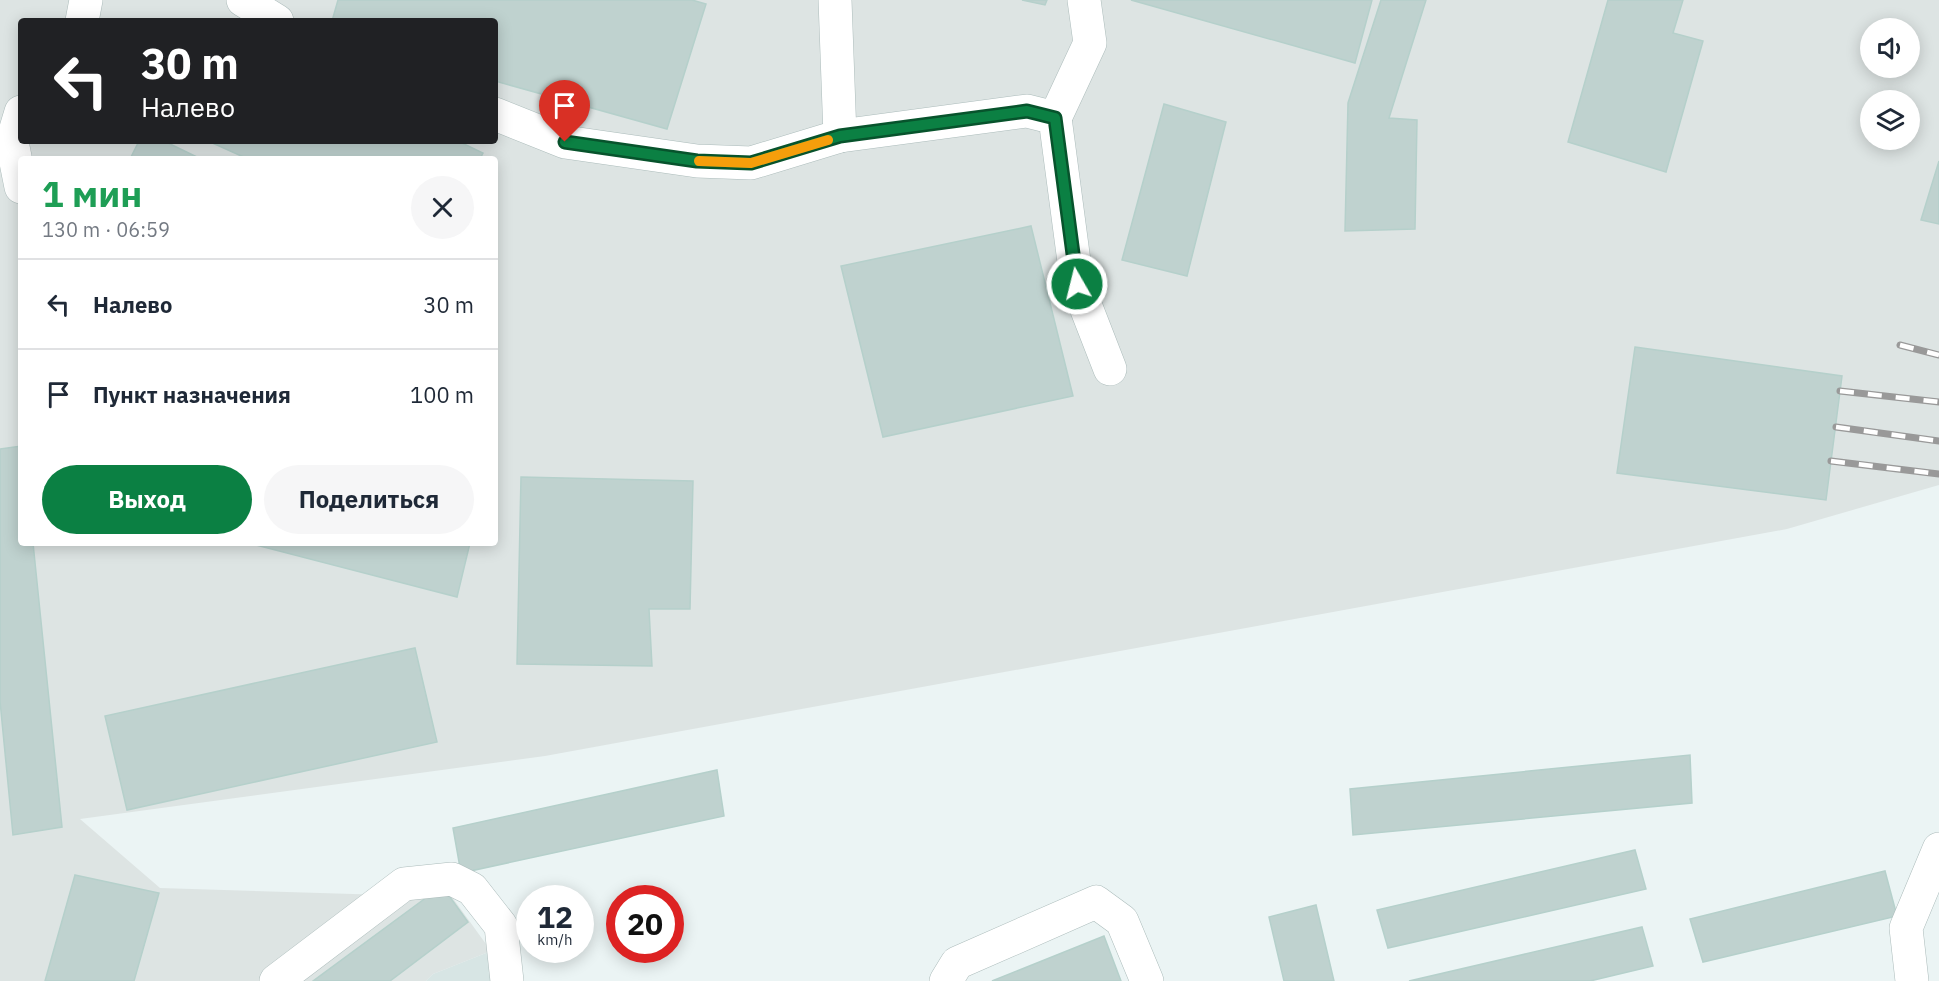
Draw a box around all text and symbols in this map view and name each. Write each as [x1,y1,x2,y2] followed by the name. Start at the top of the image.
[1860,18,1920,150] map controls
[1860,18,1920,78] button: sound
[141,36,239,91] text: 30 m
[42,42,120,120] icon: left
[539,80,590,142] pin
[141,89,235,124] text: Налево
[548,89,581,122] icon: arrive
[1860,90,1920,150] button: layers
[42,170,142,217] text: 1 мин
[411,176,474,239] button: close
[42,216,170,243] text: 130 m · 06:59
[1045,252,1109,316] position arrow
[42,288,75,321] icon: left
[93,290,172,319] text: Налево
[423,290,474,319] text: 30 m
[42,378,75,411] icon: arrive
[93,380,291,409] text: Пункт назначения
[410,380,474,409] text: 100 m
[42,465,252,534] button: Выход
[264,465,474,534] button: Поделиться
[606,885,684,963] speed limit sign: 20
[537,897,573,936] text: 12
[537,930,573,949] text: km/h

